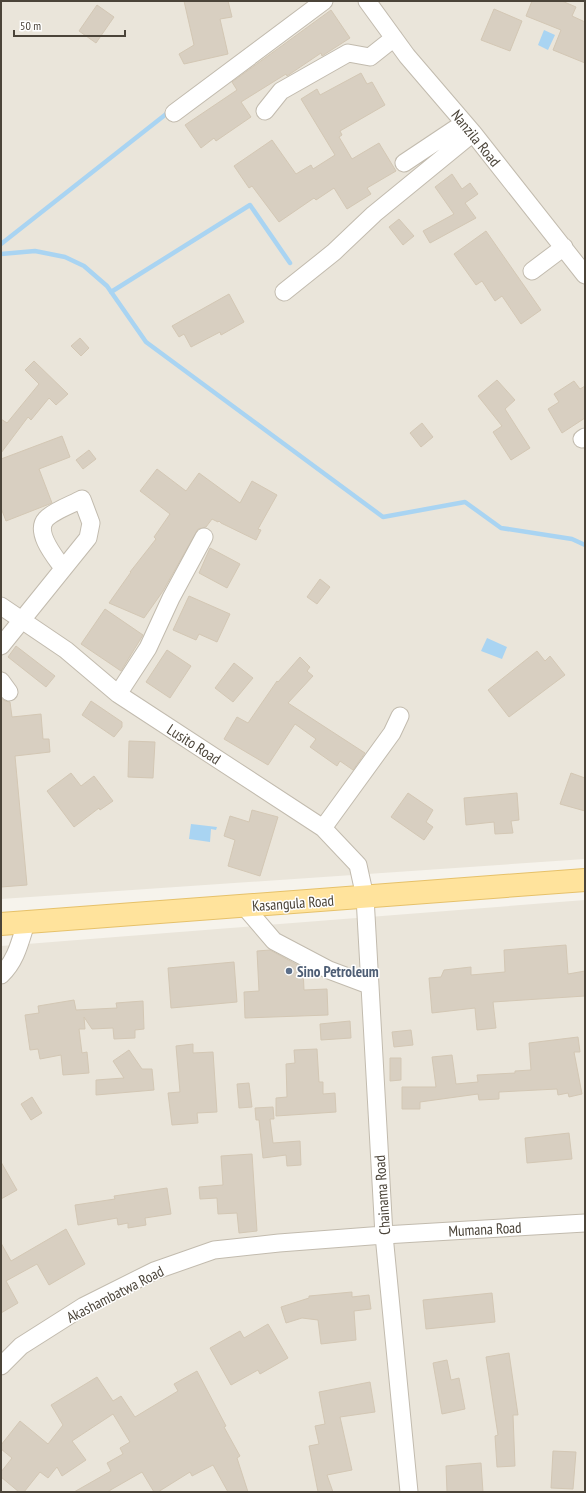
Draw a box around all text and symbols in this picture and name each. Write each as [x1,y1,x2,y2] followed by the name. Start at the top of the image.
[14,12,125,38] scale bar
[20,18,41,33] text: 50 m
[447,106,505,170] street label: Nanzila Road
[164,720,224,768] street label: Lusito Road
[251,891,335,915] street label: Kasangula Road
[297,962,379,981] place label: Sino Petroleum
[284,966,294,976] marker: Sino Petroleum
[370,1155,394,1235] street label: Chainama Road
[448,1218,522,1240] street label: Mumana Road
[63,1261,167,1327] street label: Akashambatwa Road

